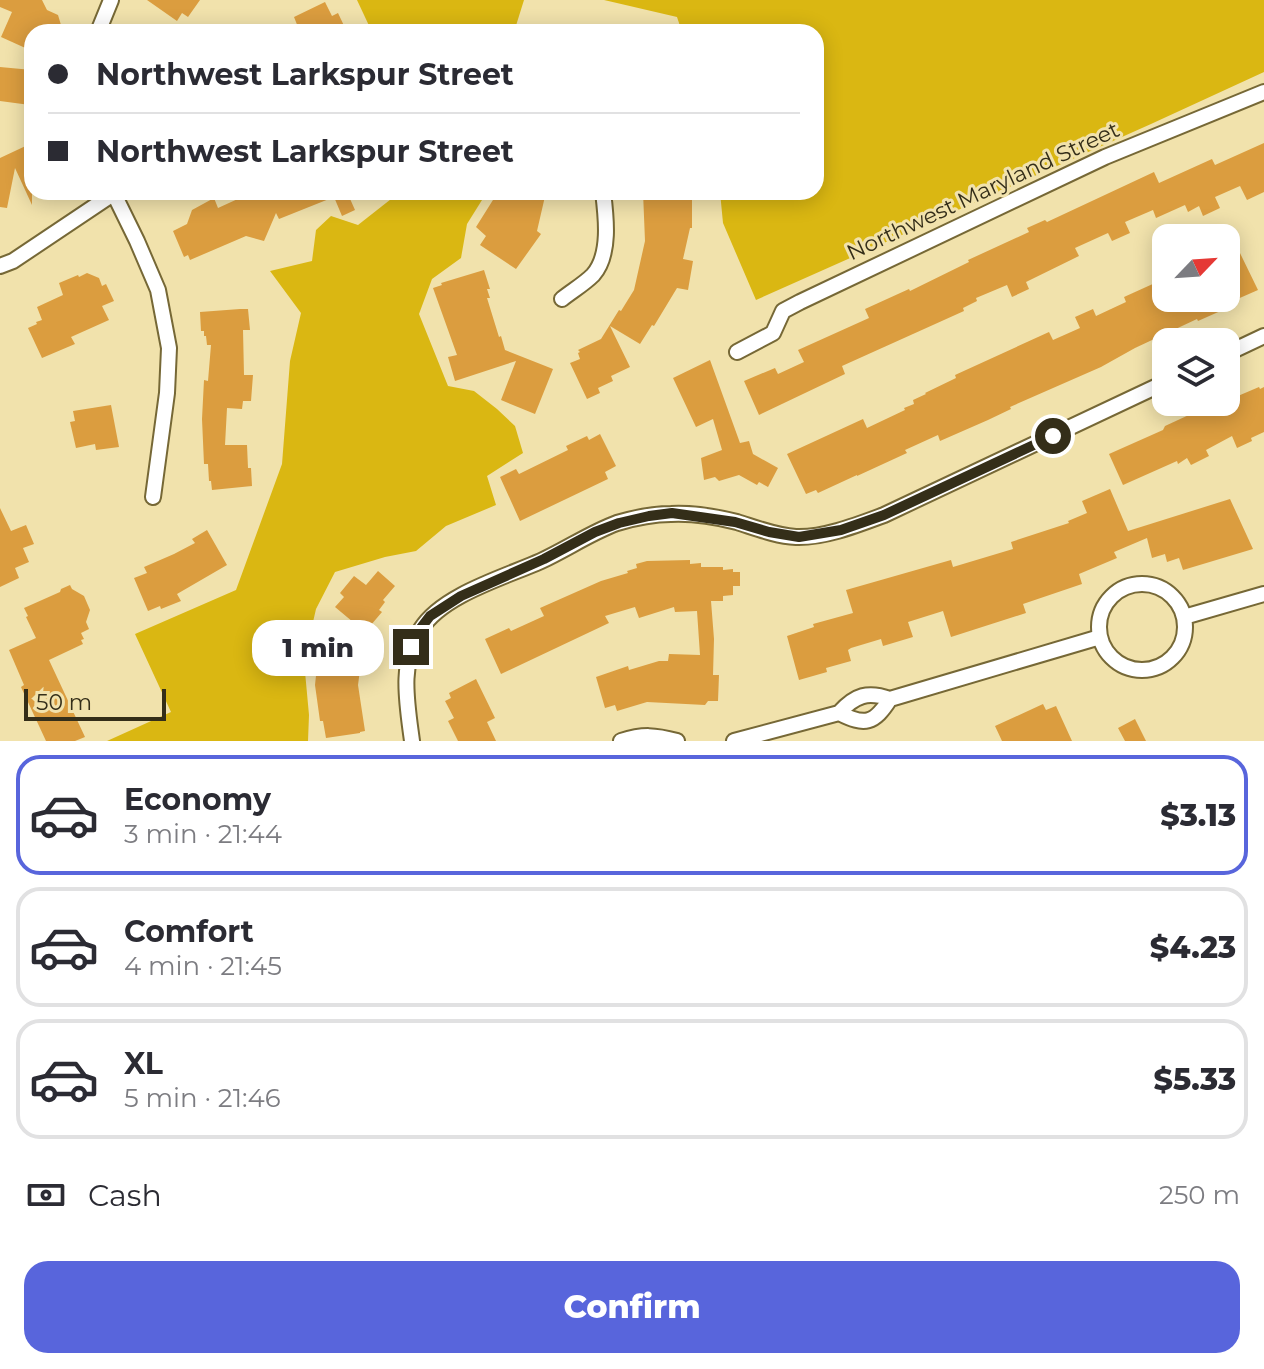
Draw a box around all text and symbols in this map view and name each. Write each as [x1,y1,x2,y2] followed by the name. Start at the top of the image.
[96,56,514,93] text: Northwest Larkspur Street
[842,116,1124,266] street label: Northwest Maryland Street
[96,133,514,170] text: Northwest Larkspur Street
[1152,224,1240,312] north arrow
[1152,224,1240,416] map controls
[1152,328,1240,416] button: layers
[1035,418,1071,454] route start
[251,619,383,675] callout: 1 min
[393,629,429,665] route end
[282,632,354,664] text: 1 min
[24,685,166,721] scale bar
[36,689,92,716] text: 50 m
[28,779,100,851] icon: car
[124,781,271,818] text: Economy
[1160,797,1236,834] text: $3.13
[124,818,282,850] text: 3 min · 21:44
[28,911,100,983] icon: car
[124,913,254,950] text: Comfort
[1150,929,1236,966] text: $4.23
[124,950,282,982] text: 4 min · 21:45
[28,1043,100,1115] icon: car
[124,1045,163,1082] text: XL
[1154,1061,1236,1098] text: $5.33
[124,1082,281,1114] text: 5 min · 21:46
[24,1173,68,1217] icon: cash
[88,1177,162,1214] text: Cash
[1159,1179,1240,1211] text: 250 m
[24,1261,1240,1353] button: Confirm

